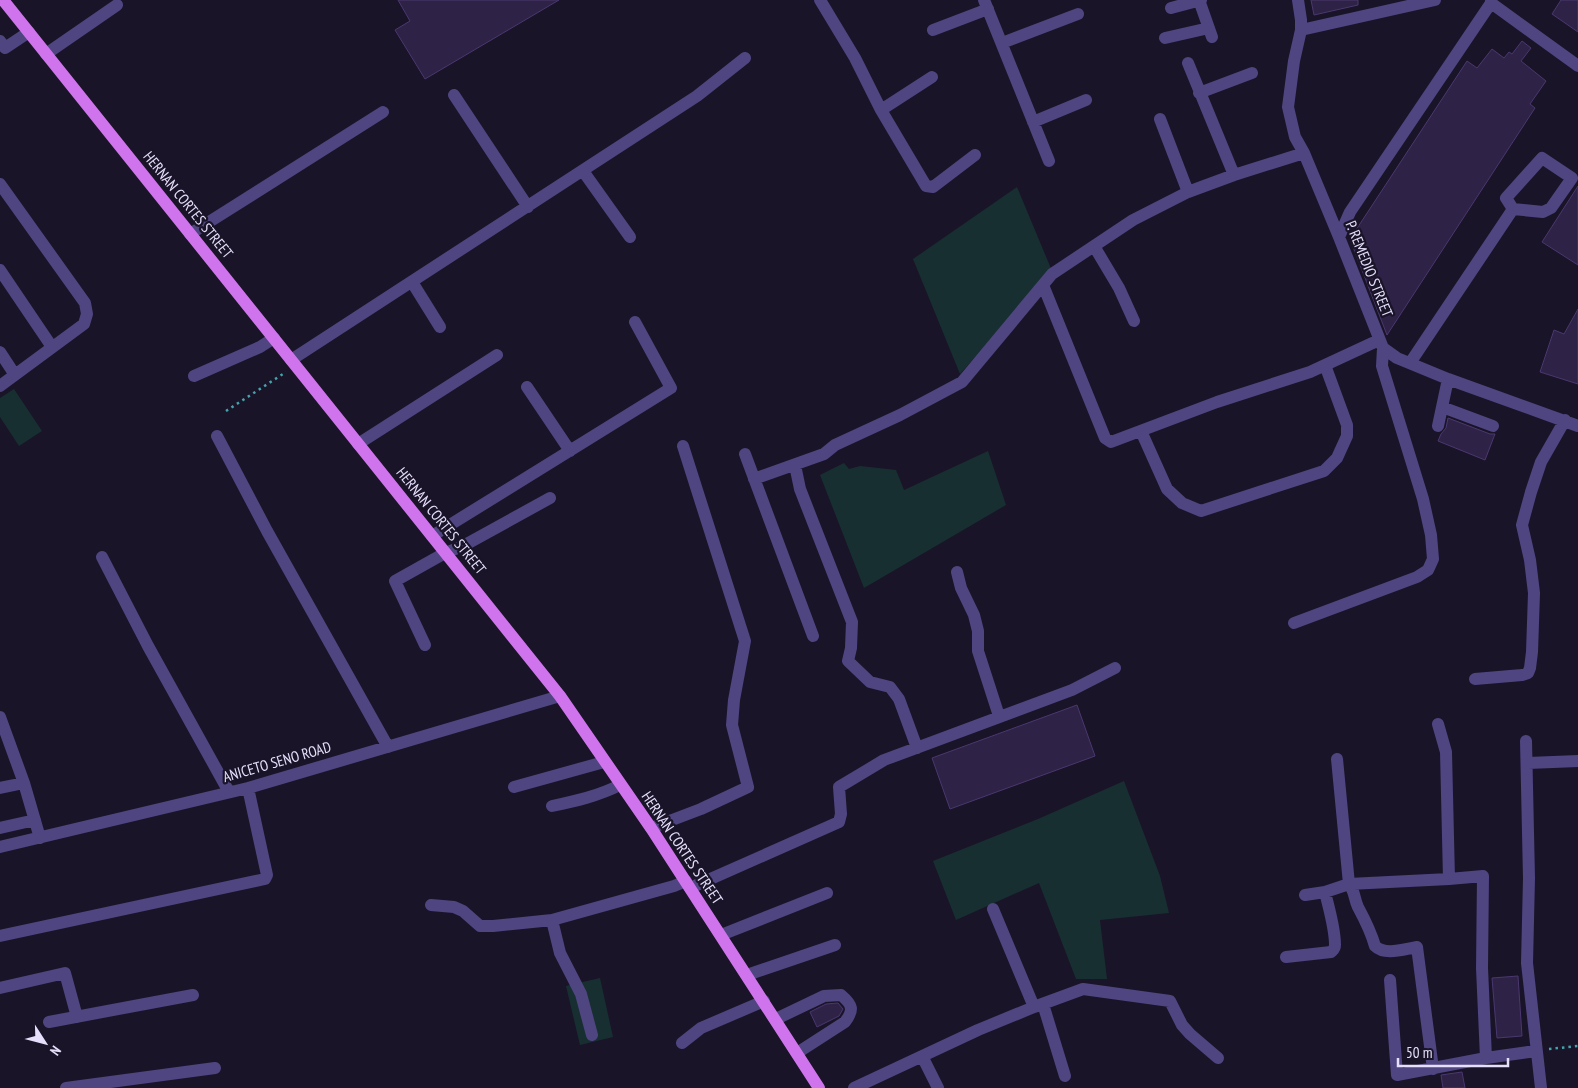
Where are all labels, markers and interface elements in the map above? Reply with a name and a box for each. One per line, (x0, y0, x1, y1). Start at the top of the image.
street label: HERNAN CORTES STREET (139, 147, 237, 262)
street label: P. REMEDIO STREET (1341, 218, 1398, 320)
street label: HERNAN CORTES STREET (392, 463, 490, 578)
street label: ANICETO SENO ROAD (221, 737, 333, 786)
street label: HERNAN CORTES STREET (638, 788, 727, 908)
north arrow (20, 1018, 70, 1068)
scale bar (1398, 1036, 1508, 1068)
text: N (46, 1042, 65, 1059)
text: 50 m (1406, 1043, 1432, 1062)

